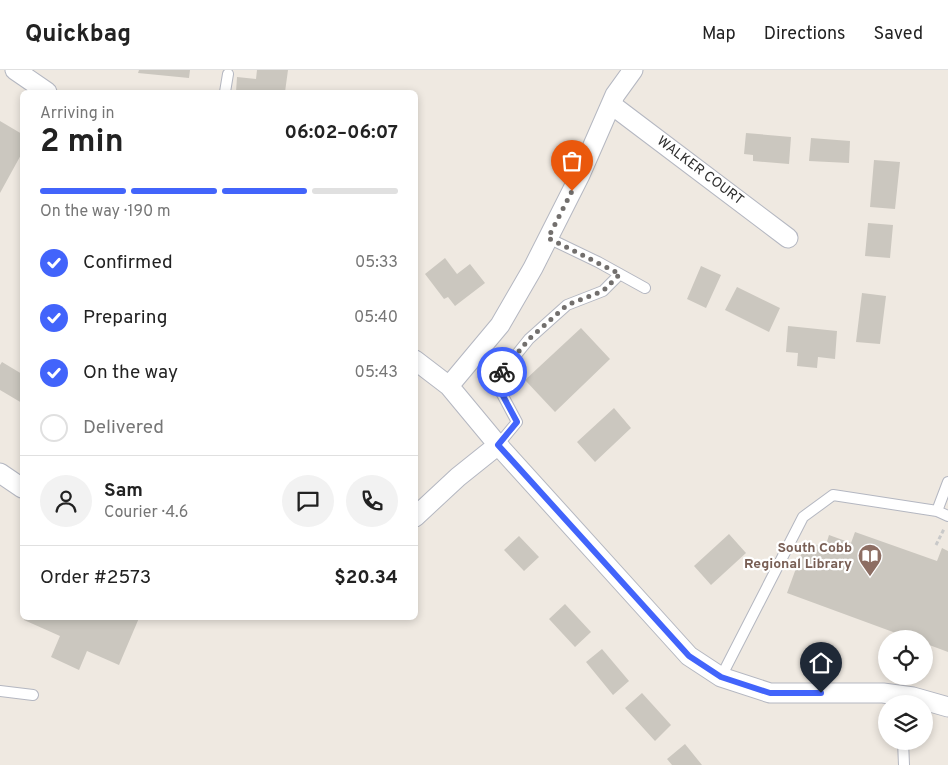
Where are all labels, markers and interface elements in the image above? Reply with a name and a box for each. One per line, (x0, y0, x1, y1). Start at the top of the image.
text: Quickbag (25, 20, 131, 50)
text: Map (702, 23, 736, 46)
text: Directions (764, 23, 846, 46)
text: Saved (874, 23, 923, 46)
text: Arriving in (40, 104, 115, 124)
text: 06:02–06:07 (284, 121, 398, 145)
text: 2 min (40, 123, 124, 163)
street label: WALKER COURT (653, 133, 747, 209)
pin (551, 140, 593, 191)
icon: bag (558, 147, 586, 175)
text: On the way · 190 m (40, 202, 170, 222)
icon: check (40, 249, 68, 277)
text: Confirmed (83, 251, 173, 275)
text: 05:33 (355, 253, 398, 273)
icon: check (40, 304, 68, 332)
text: Preparing (83, 306, 167, 330)
text: 05:40 (354, 308, 398, 328)
courier (477, 347, 527, 397)
icon: bike (488, 358, 516, 386)
icon: check (40, 359, 68, 387)
text: On the way (83, 361, 178, 385)
text: 05:43 (355, 363, 398, 383)
text: Delivered (83, 416, 164, 440)
button: person (40, 475, 92, 527)
button: chat (282, 475, 334, 527)
button: phone (346, 475, 398, 527)
text: Sam (104, 479, 143, 503)
text: Courier · 4.6 (104, 503, 188, 523)
place label: South Cobb Regional Library (744, 540, 852, 573)
library icon: South Cobb Regional Library (857, 543, 883, 577)
text: Order #2573 (40, 566, 151, 590)
text: $20.34 (334, 566, 398, 590)
map controls (878, 630, 933, 750)
button: locate (878, 630, 933, 685)
pin (800, 642, 842, 693)
icon: home (807, 649, 835, 677)
button: layers (878, 695, 933, 750)

